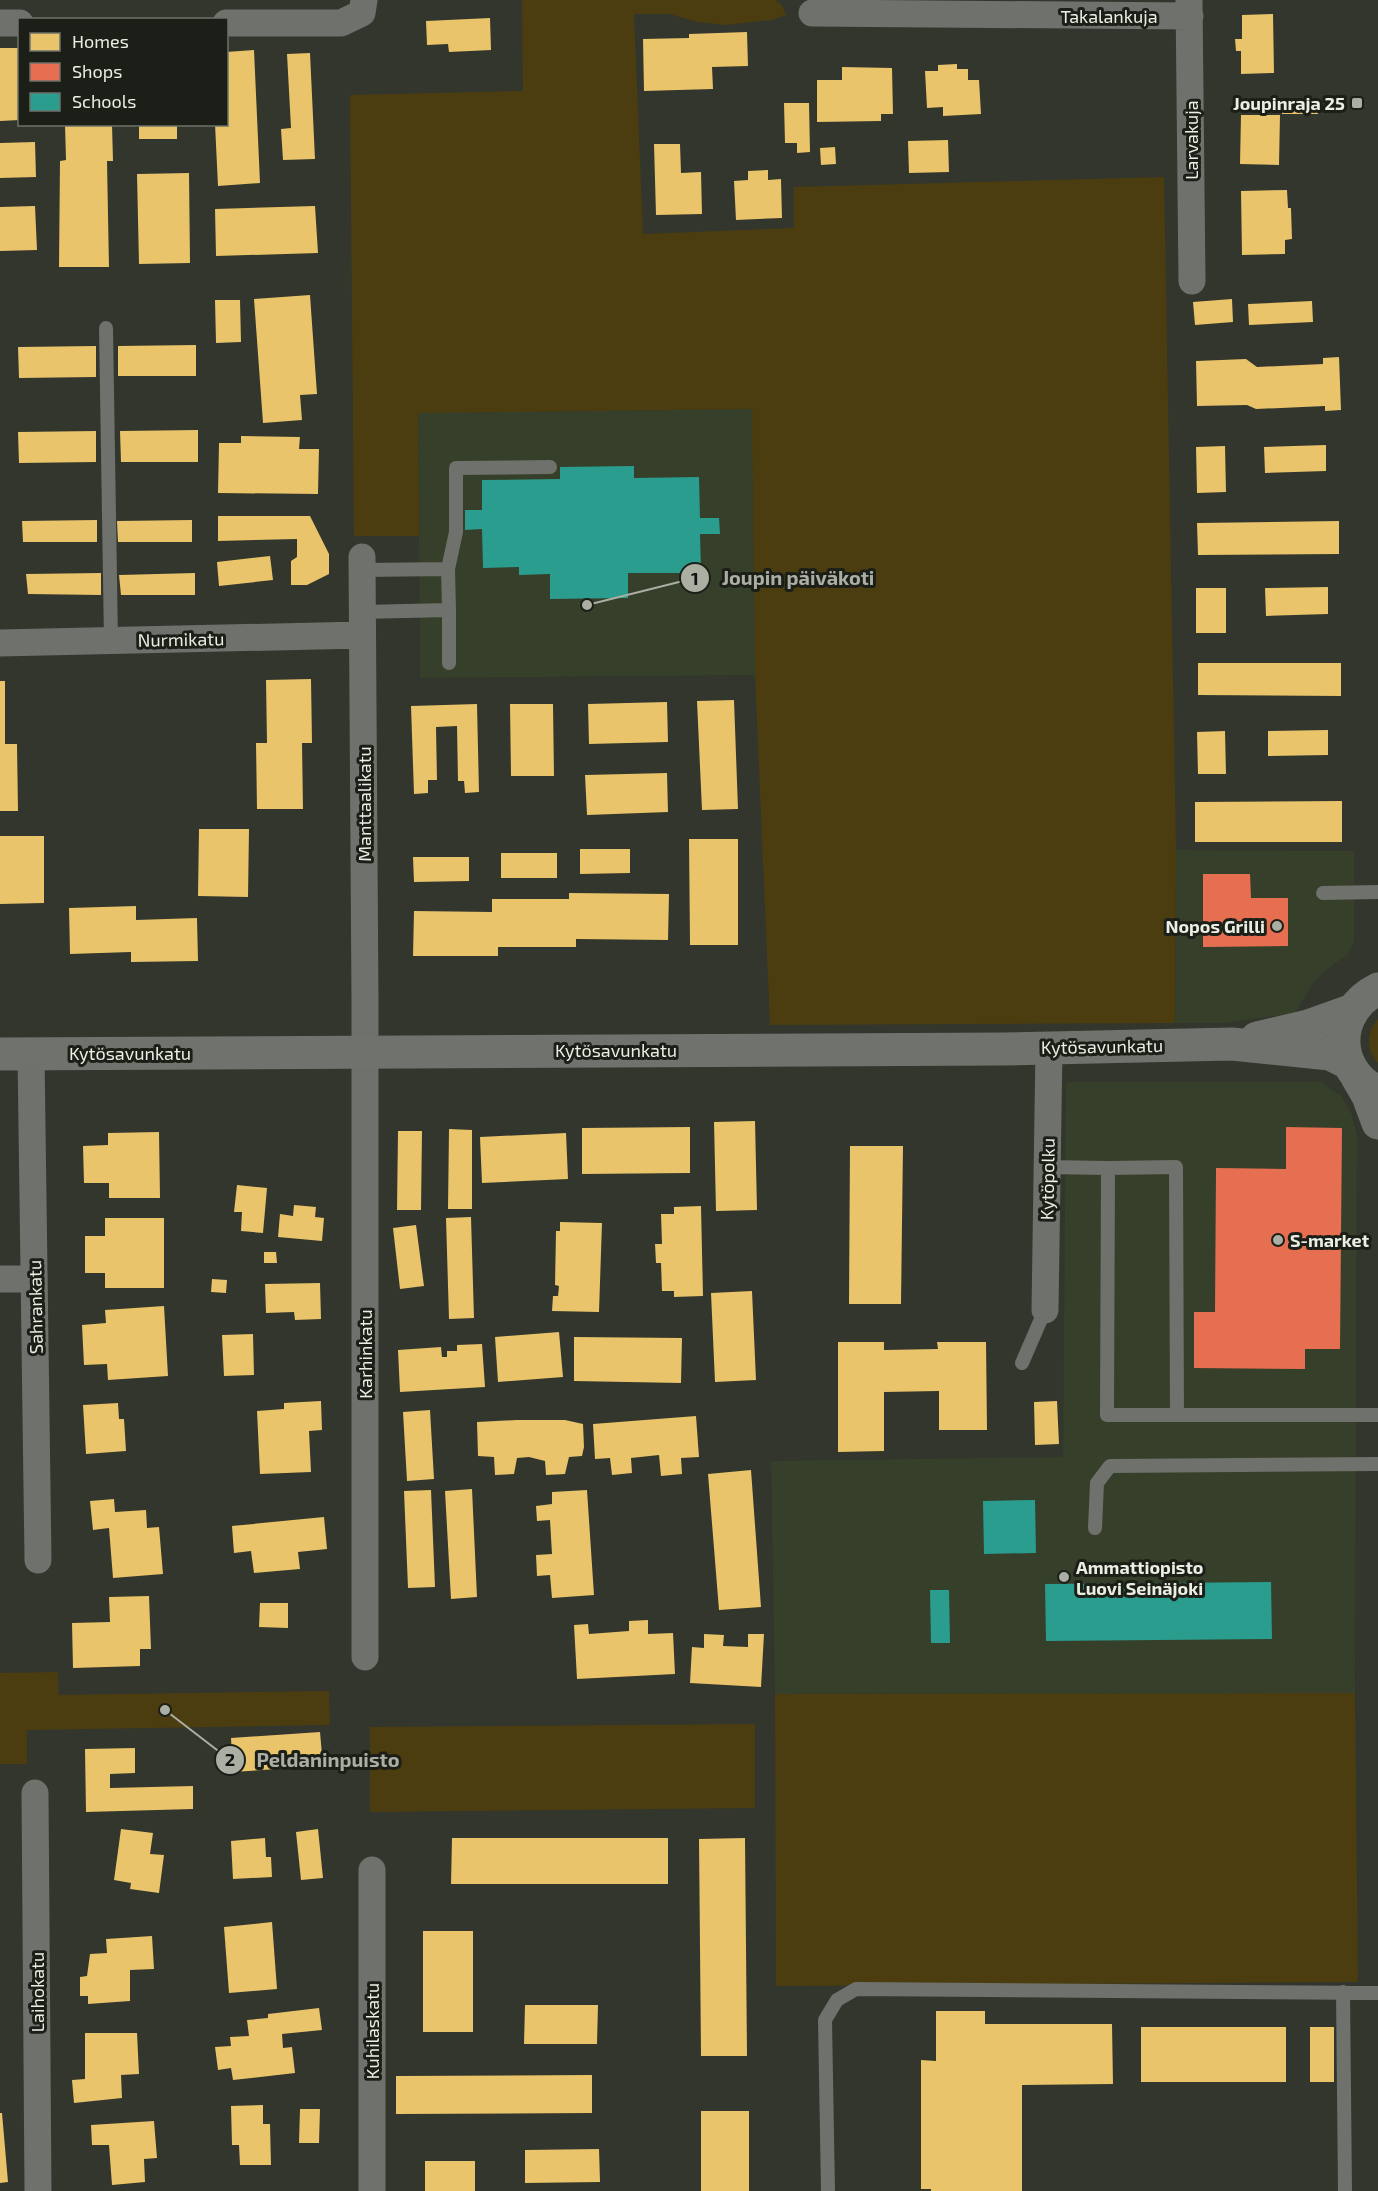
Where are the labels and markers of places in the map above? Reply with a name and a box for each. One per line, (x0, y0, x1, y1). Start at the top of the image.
place label: Joupinraja 25 (1233, 92, 1345, 114)
marker: Joupinraja 25 (1350, 96, 1364, 110)
callout: Joupin päiväkoti (680, 559, 887, 597)
place label: Nopos Grilli (1165, 915, 1265, 937)
marker: Nopos Grilli (1270, 919, 1284, 933)
place label: S-market (1290, 1229, 1370, 1251)
marker: S-market (1271, 1233, 1285, 1247)
place label: Ammattiopisto Luovi Seinäjoki (1076, 1556, 1203, 1599)
marker: Ammattiopisto Luovi Seinäjoki (1057, 1570, 1071, 1584)
callout: Peldaninpuisto (215, 1741, 412, 1779)

